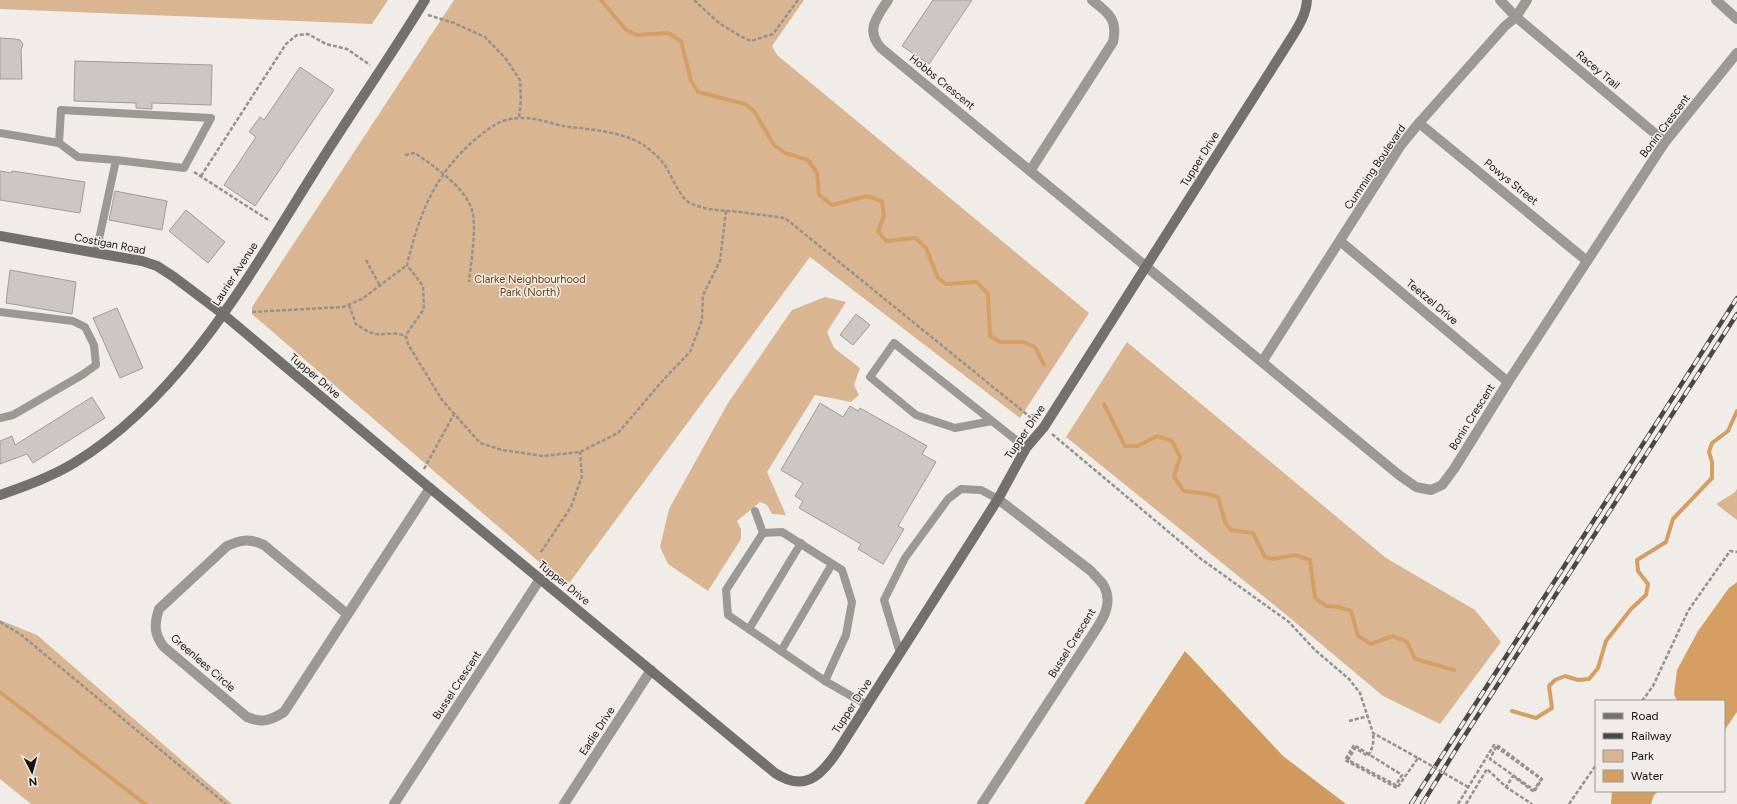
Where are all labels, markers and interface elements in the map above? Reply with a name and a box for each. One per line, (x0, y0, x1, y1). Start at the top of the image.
street label: Racey Trail (1574, 48, 1622, 92)
street label: Hobbs Crescent (907, 52, 977, 112)
street label: Bonin Crescent (1637, 92, 1693, 160)
street label: Cumming Boulevard (1342, 122, 1408, 212)
street label: Tupper Drive (1178, 129, 1222, 189)
street label: Powys Street (1481, 156, 1541, 208)
street label: Costigan Road (73, 231, 147, 257)
street label: Laurier Avenue (210, 240, 260, 308)
park label: Clarke Neighbourhood Park (North) (474, 273, 586, 299)
street label: Teetzel Drive (1403, 277, 1461, 327)
street label: Tupper Drive (287, 351, 343, 401)
street label: Bonin Crescent (1446, 381, 1498, 453)
street label: Tupper Drive (1002, 402, 1048, 462)
street label: Tupper Drive (536, 558, 592, 608)
street label: Bussel Crescent (1045, 606, 1099, 680)
street label: Greenlees Circle (168, 631, 238, 695)
street label: Bussel Crescent (430, 648, 484, 722)
street label: Tupper Drive (830, 676, 874, 736)
legend (1595, 700, 1725, 792)
street label: Eadie Drive (576, 704, 618, 758)
text: Road (1631, 709, 1659, 723)
text: Railway (1631, 729, 1672, 743)
text: Park (1631, 749, 1654, 763)
north arrow (12, 752, 52, 792)
text: Water (1631, 769, 1663, 783)
text: N (28, 775, 38, 788)

